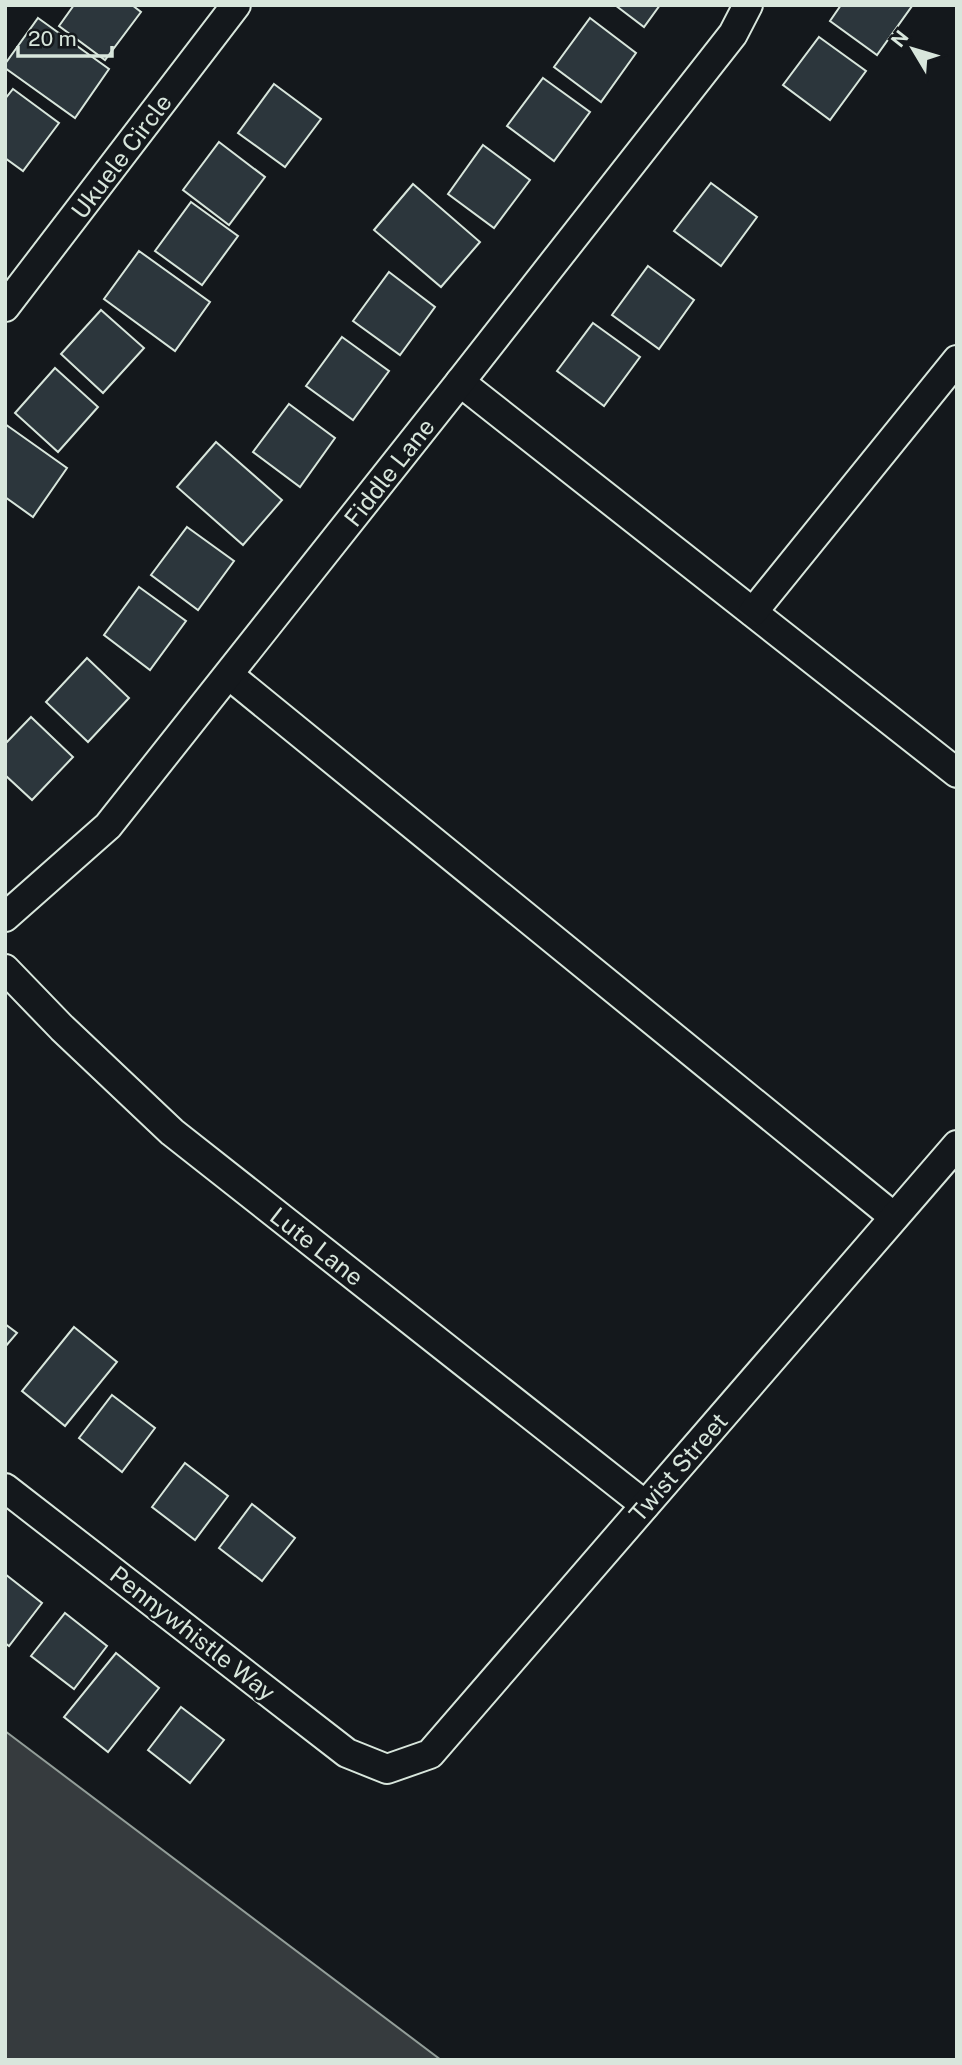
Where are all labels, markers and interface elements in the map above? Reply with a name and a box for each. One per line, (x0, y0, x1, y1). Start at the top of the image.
scale bar (18, 14, 112, 58)
north arrow (878, 14, 948, 84)
text: 20 m (28, 26, 77, 51)
text: N (886, 26, 913, 51)
street label: Ukuele Circle (65, 88, 177, 224)
street label: Fiddle Lane (338, 413, 440, 531)
street label: Lute Lane (265, 1201, 369, 1291)
street label: Twist Street (623, 1407, 733, 1527)
street label: Pennywhistle Way (105, 1560, 281, 1706)

